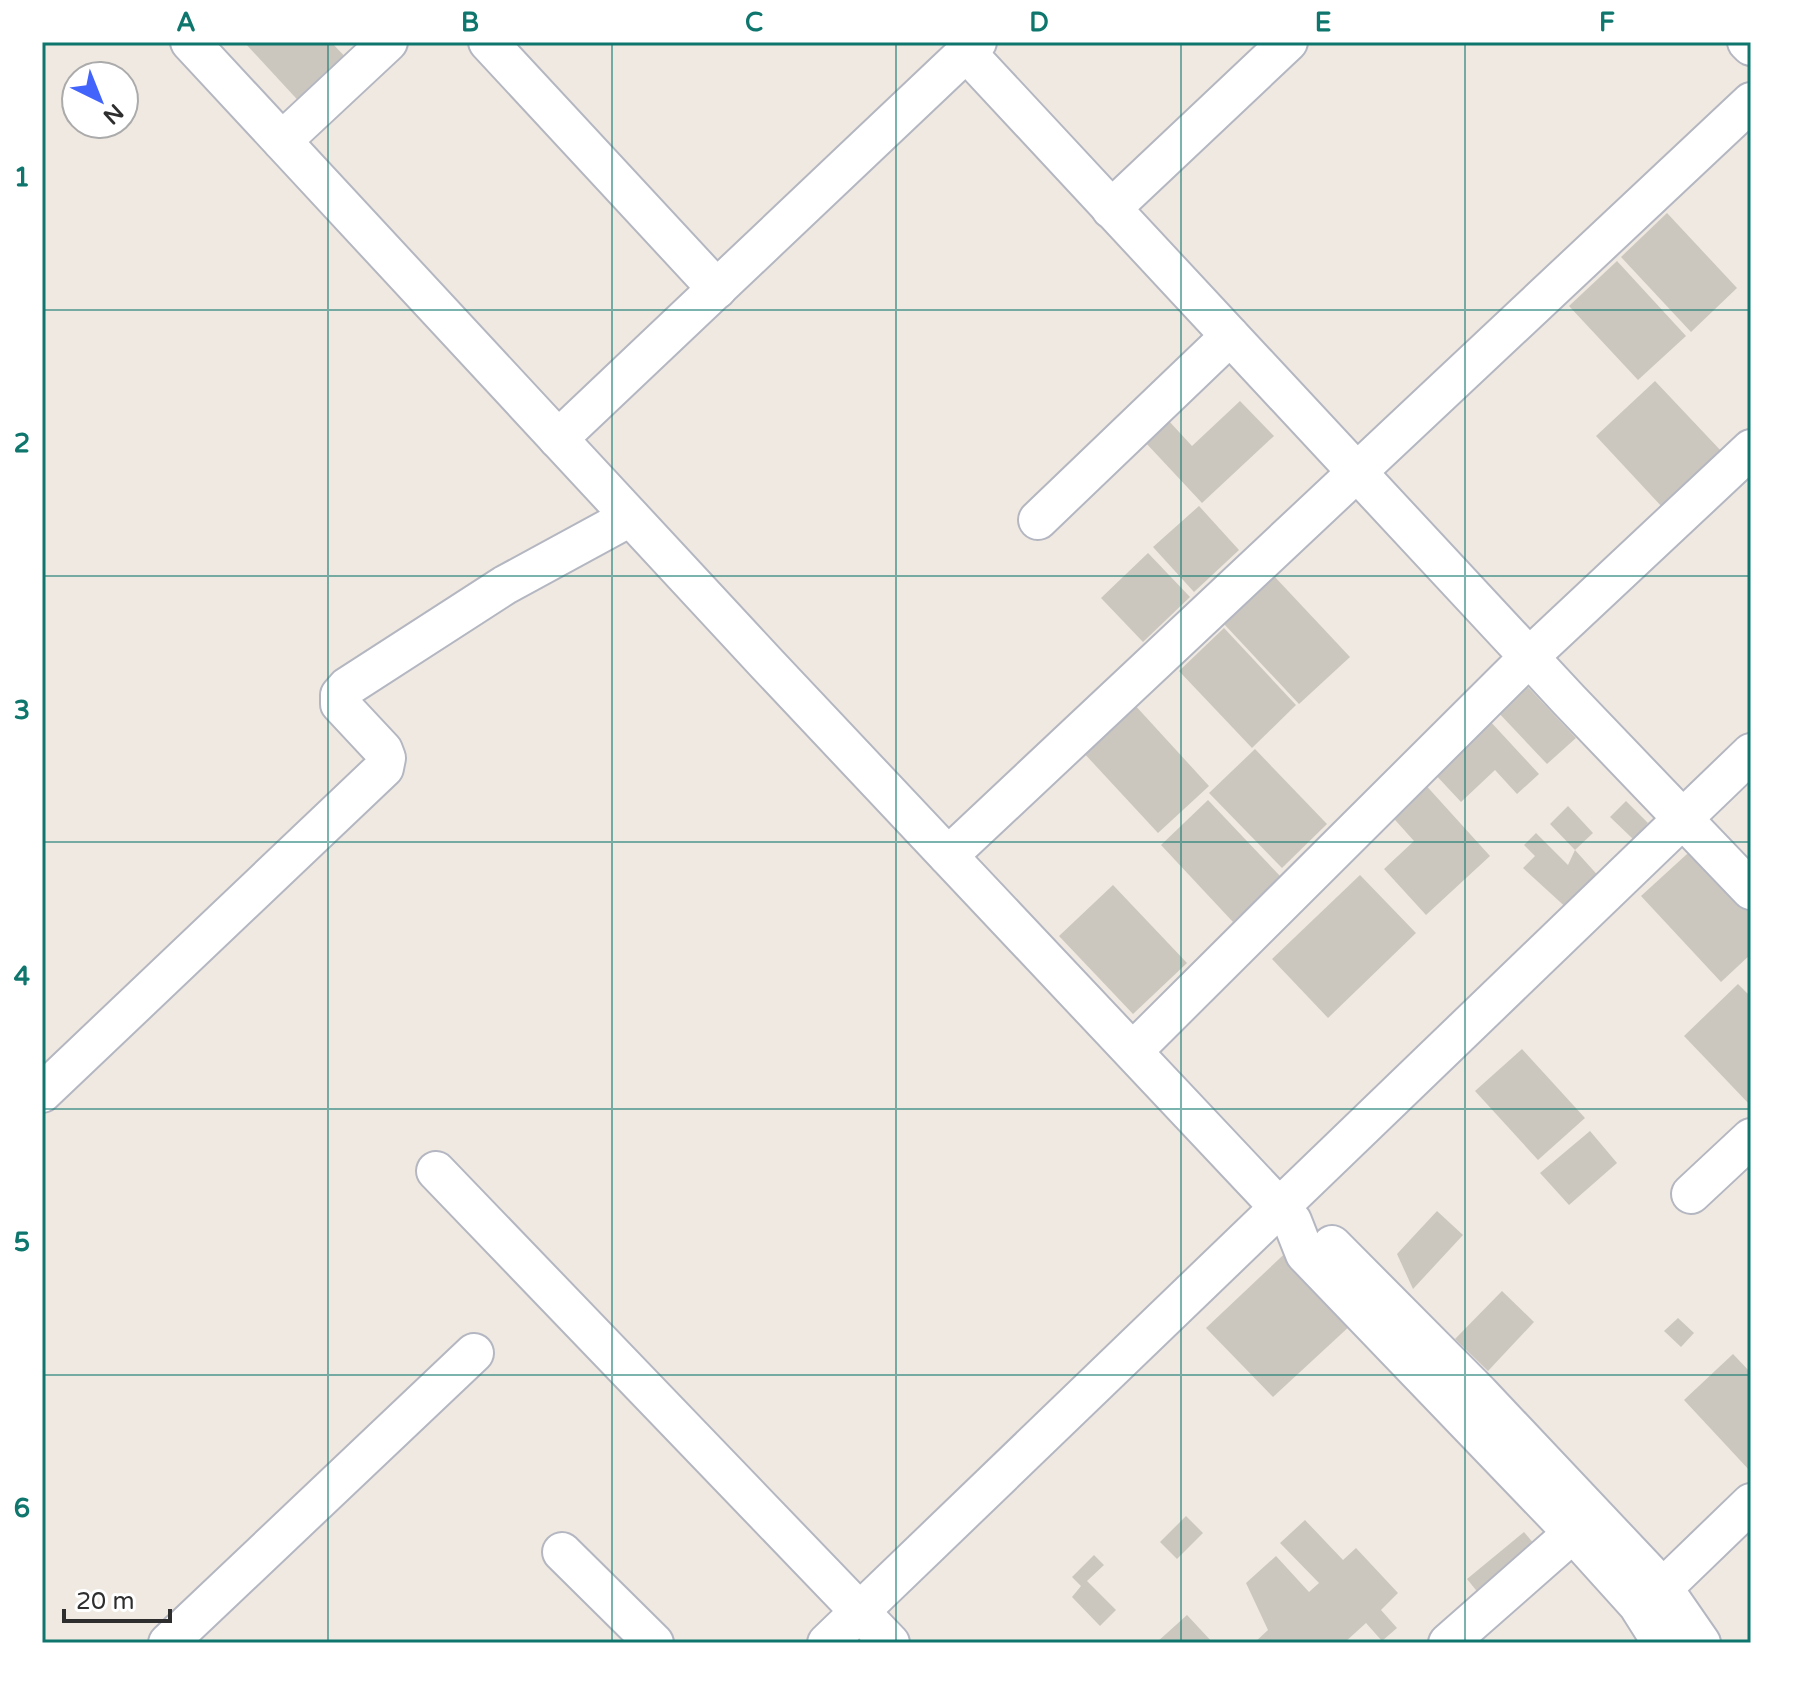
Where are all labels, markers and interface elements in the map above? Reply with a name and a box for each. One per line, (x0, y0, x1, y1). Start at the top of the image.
text: A (176, 7, 196, 38)
text: B (461, 7, 479, 38)
text: C (745, 7, 763, 38)
text: D (1029, 7, 1049, 38)
text: E (1315, 7, 1331, 38)
text: F (1599, 7, 1615, 38)
north arrow (60, 60, 140, 140)
text: N (98, 98, 128, 129)
text: 1 (14, 162, 30, 193)
text: 2 (14, 428, 30, 459)
text: 3 (14, 695, 30, 726)
text: 4 (14, 961, 30, 992)
text: 5 (14, 1227, 30, 1258)
text: 6 (14, 1493, 30, 1524)
scale bar (64, 1573, 170, 1623)
text: 20 m (76, 1587, 134, 1616)

